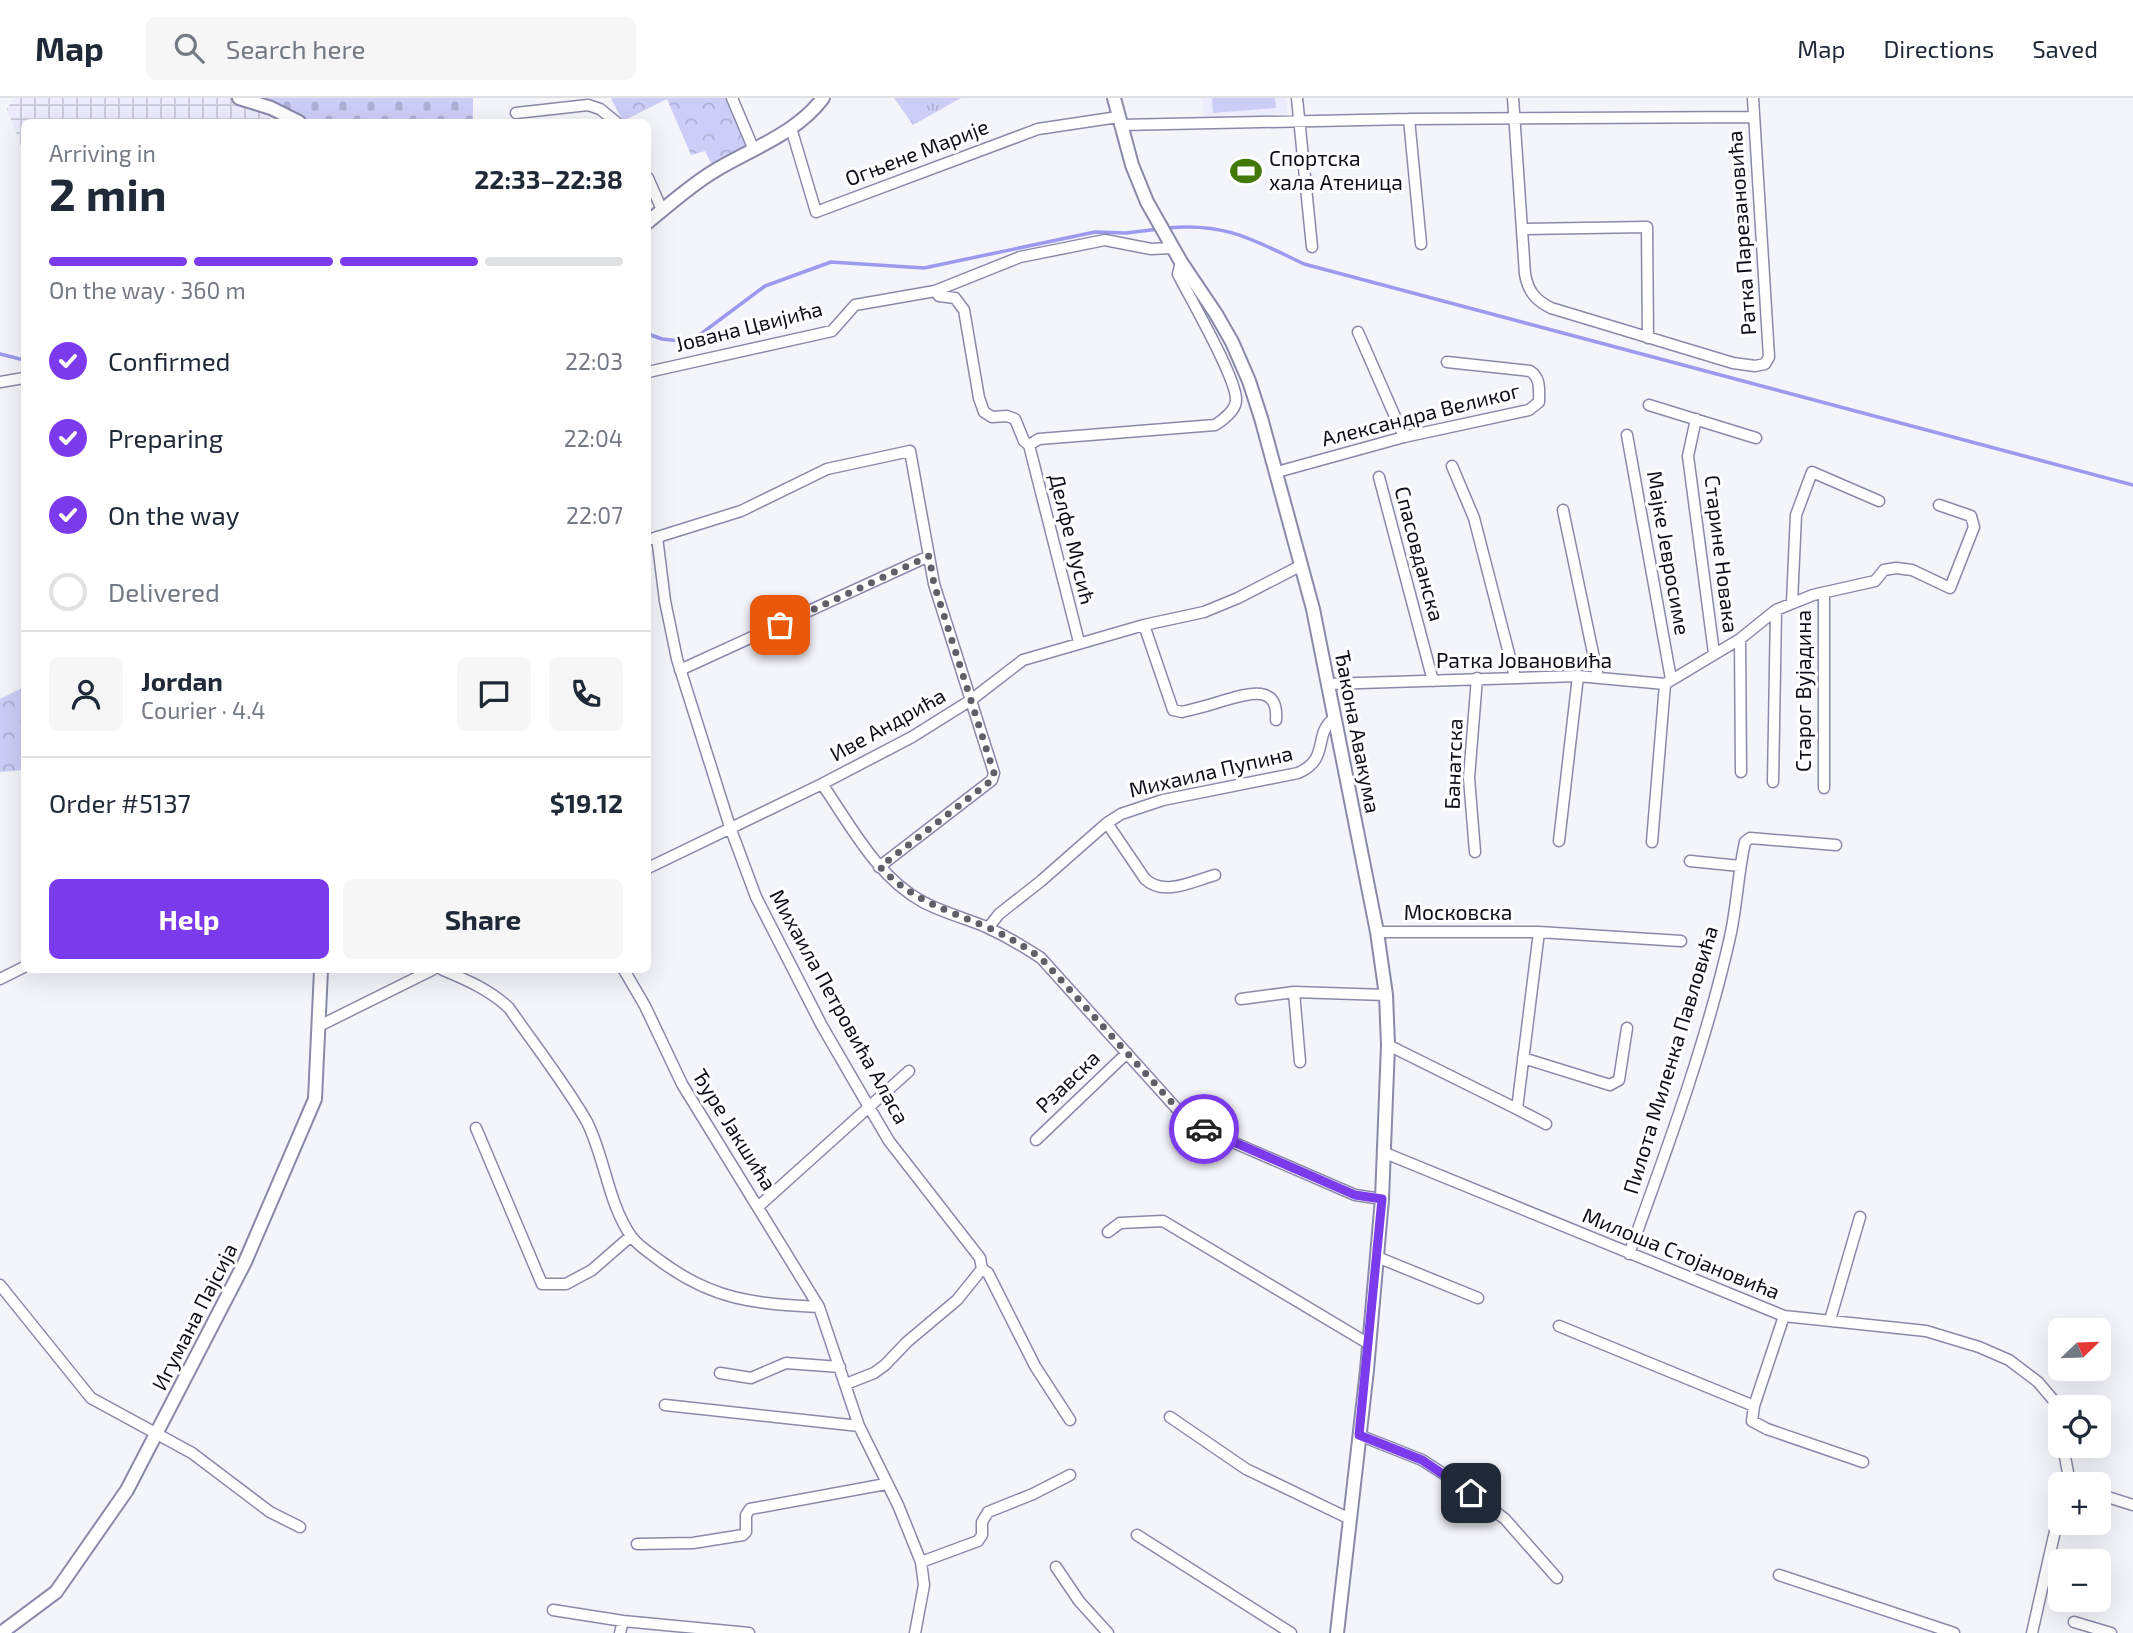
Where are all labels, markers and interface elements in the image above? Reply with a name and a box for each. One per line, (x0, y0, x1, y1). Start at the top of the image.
search box (146, 17, 636, 80)
text: Map (35, 28, 104, 68)
icon: search (170, 29, 208, 67)
text: Search here (226, 33, 365, 64)
text: Map (1797, 34, 1845, 63)
text: Directions (1883, 34, 1994, 63)
text: Saved (2032, 34, 2098, 63)
street label: Огњене Марије (841, 113, 992, 191)
street label: Ратка Парезановића (1721, 130, 1760, 336)
text: Arriving in (49, 139, 156, 167)
place label: Спортска хала Атеница (1269, 145, 1403, 194)
sports icon: Спортска хала Атеница (1229, 154, 1263, 188)
text: 22:33–22:38 (474, 163, 623, 194)
text: 2 min (49, 165, 167, 220)
text: On the way · 360 m (49, 276, 246, 304)
street label: Јована Цвијића (672, 295, 825, 357)
icon: check (49, 342, 87, 380)
text: Confirmed (108, 345, 231, 376)
text: 22:03 (565, 347, 623, 375)
street label: Александра Великог (1319, 377, 1523, 450)
icon: check (49, 419, 87, 457)
text: Preparing (108, 422, 223, 453)
text: 22:04 (564, 424, 623, 452)
street label: Мајке Јевросиме (1642, 469, 1696, 637)
street label: Делфе Мусић (1044, 471, 1102, 607)
street label: Старине Новака (1700, 474, 1745, 634)
street label: Спасовданска (1390, 483, 1450, 624)
icon: check (49, 496, 87, 534)
text: On the way (108, 499, 239, 530)
text: 22:07 (566, 501, 623, 529)
text: Delivered (108, 576, 220, 607)
pin (750, 595, 810, 655)
icon: bag (761, 606, 799, 644)
street label: Старог Вујадина (1790, 610, 1816, 772)
street label: Ратка Јовановића (1436, 647, 1612, 672)
street label: Ђакона Авакума (1329, 648, 1386, 815)
button: person (49, 657, 123, 731)
button: chat (457, 657, 531, 731)
button: phone (549, 657, 623, 731)
text: Jordan (141, 665, 223, 696)
street label: Иве Андрића (825, 682, 949, 766)
text: Courier · 4.4 (141, 696, 265, 724)
street label: Банатска (1438, 718, 1467, 810)
street label: Михаила Пупина (1126, 740, 1295, 803)
text: Order #5137 (49, 787, 191, 818)
text: $19.12 (550, 787, 623, 818)
button: Help (49, 879, 329, 959)
button: Share (343, 879, 623, 959)
street label: Михаила Петровића Аласа (765, 885, 915, 1128)
street label: Московска (1404, 899, 1512, 924)
street label: Пилота Миленка Павловића (1617, 922, 1722, 1197)
street label: Рзавска (1030, 1044, 1104, 1117)
street label: Ђуре Јакшића (687, 1064, 783, 1195)
courier (1169, 1094, 1239, 1164)
icon: car (1185, 1110, 1223, 1148)
street label: Милоша Стојановића (1579, 1202, 1784, 1305)
street label: Игумана Пајсија (146, 1239, 242, 1394)
north arrow (2048, 1318, 2110, 1381)
map controls (2048, 1318, 2111, 1612)
button: locate (2048, 1395, 2111, 1458)
pin (1441, 1463, 1501, 1523)
button: + (2048, 1472, 2111, 1535)
icon: home (1452, 1474, 1490, 1512)
button: − (2048, 1549, 2111, 1612)

